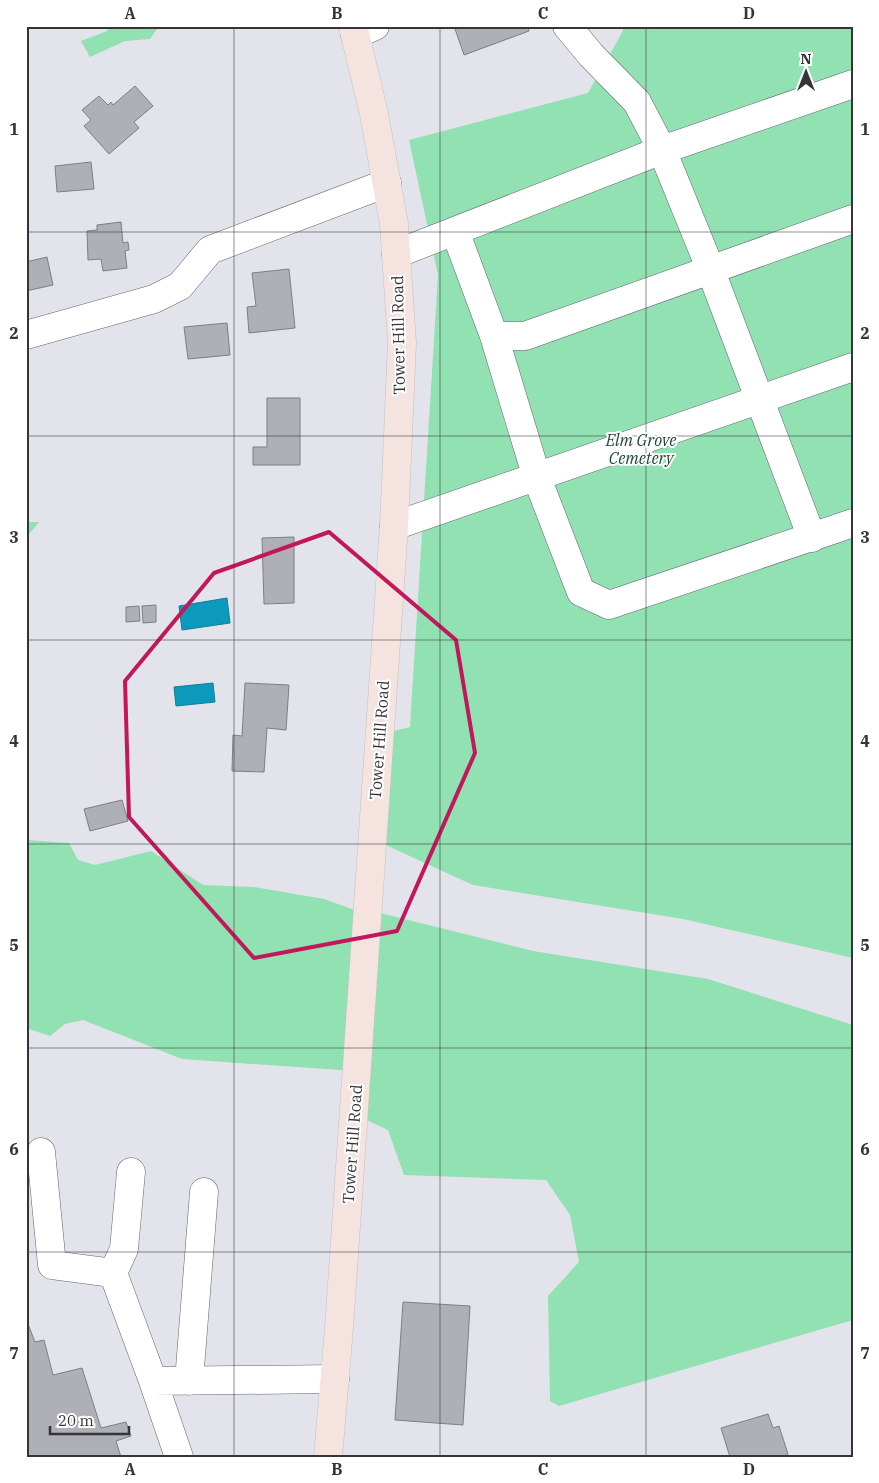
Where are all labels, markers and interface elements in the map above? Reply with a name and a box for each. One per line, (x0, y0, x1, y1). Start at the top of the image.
text: A (124, 3, 136, 23)
text: B (331, 3, 343, 23)
text: C (538, 3, 548, 23)
text: D (743, 3, 755, 23)
north arrow (782, 48, 832, 98)
text: N (800, 50, 812, 68)
text: 1 (9, 119, 19, 139)
text: 1 (860, 119, 870, 139)
street label: Tower Hill Road (387, 275, 409, 395)
text: 2 (9, 323, 19, 343)
text: 2 (860, 323, 870, 343)
park label: Elm Grove Cemetery (605, 430, 676, 468)
text: 3 (9, 527, 19, 547)
text: 3 (860, 527, 870, 547)
street label: Tower Hill Road (365, 679, 393, 800)
text: 4 (9, 731, 19, 751)
text: 4 (860, 731, 870, 751)
text: 5 (9, 935, 19, 955)
text: 5 (860, 935, 870, 955)
street label: Tower Hill Road (338, 1083, 366, 1204)
text: 6 (9, 1139, 19, 1159)
text: 6 (860, 1139, 870, 1159)
text: 7 (9, 1343, 19, 1363)
text: 7 (860, 1343, 870, 1363)
scale bar (50, 1403, 129, 1435)
text: 20 m (58, 1411, 94, 1430)
text: A (124, 1459, 136, 1479)
text: B (331, 1459, 343, 1479)
text: C (538, 1459, 548, 1479)
text: D (743, 1459, 755, 1479)

